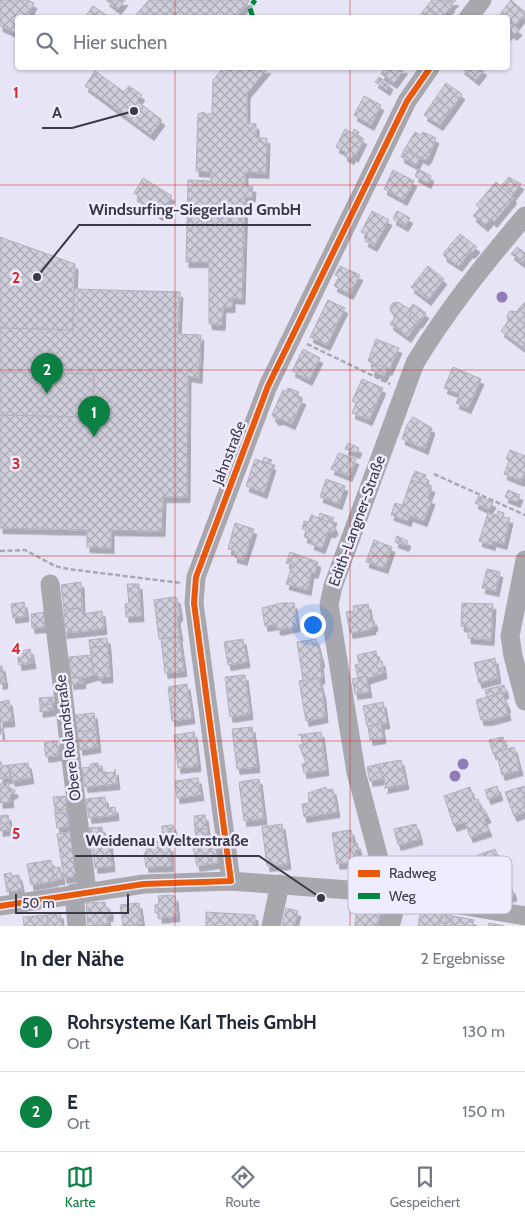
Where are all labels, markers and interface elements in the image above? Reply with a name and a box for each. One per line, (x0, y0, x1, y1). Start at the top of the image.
search box (15, 15, 510, 70)
icon: search (33, 29, 61, 57)
text: Hier suchen (73, 31, 167, 54)
text: 1 (13, 83, 19, 102)
callout: A (42, 97, 72, 128)
text: A (52, 103, 62, 122)
callout: Windsurfing-Siegerland GmbH (79, 194, 311, 225)
text: Windsurfing-Siegerland GmbH (89, 200, 301, 219)
text: 2 (12, 268, 20, 287)
pin: 2 (31, 353, 63, 394)
pin: 1 (78, 396, 110, 437)
street label: Jahnstraße (208, 418, 249, 488)
street label: Edith-Langner-Straße (325, 453, 389, 589)
text: 3 (12, 454, 20, 473)
your location (300, 612, 326, 638)
text: 4 (11, 639, 21, 658)
street label: Obere Rolandstraße (51, 674, 85, 802)
text: 5 (12, 824, 20, 843)
callout: Weidenau Welterstraße (75, 825, 259, 856)
text: Weidenau Welterstraße (85, 831, 249, 850)
legend (348, 856, 512, 914)
text: Radweg (389, 864, 437, 882)
text: Weg (389, 887, 417, 905)
scale bar (15, 891, 129, 914)
text: 50 m (22, 894, 55, 912)
text: In der Nähe (20, 946, 124, 971)
text: 2 Ergebnisse (421, 949, 505, 968)
text: Rohrsysteme Karl Theis GmbH (67, 1011, 317, 1034)
text: 1 (33, 1022, 39, 1041)
text: 130 m (462, 1022, 505, 1041)
text: Ort (67, 1034, 90, 1053)
text: E (67, 1091, 78, 1114)
text: 2 (32, 1102, 40, 1121)
text: 150 m (462, 1102, 505, 1121)
text: Ort (67, 1114, 90, 1133)
tab: Karte (65, 1163, 96, 1211)
tab: Route (225, 1163, 260, 1211)
tab: Gespeichert (390, 1163, 460, 1211)

